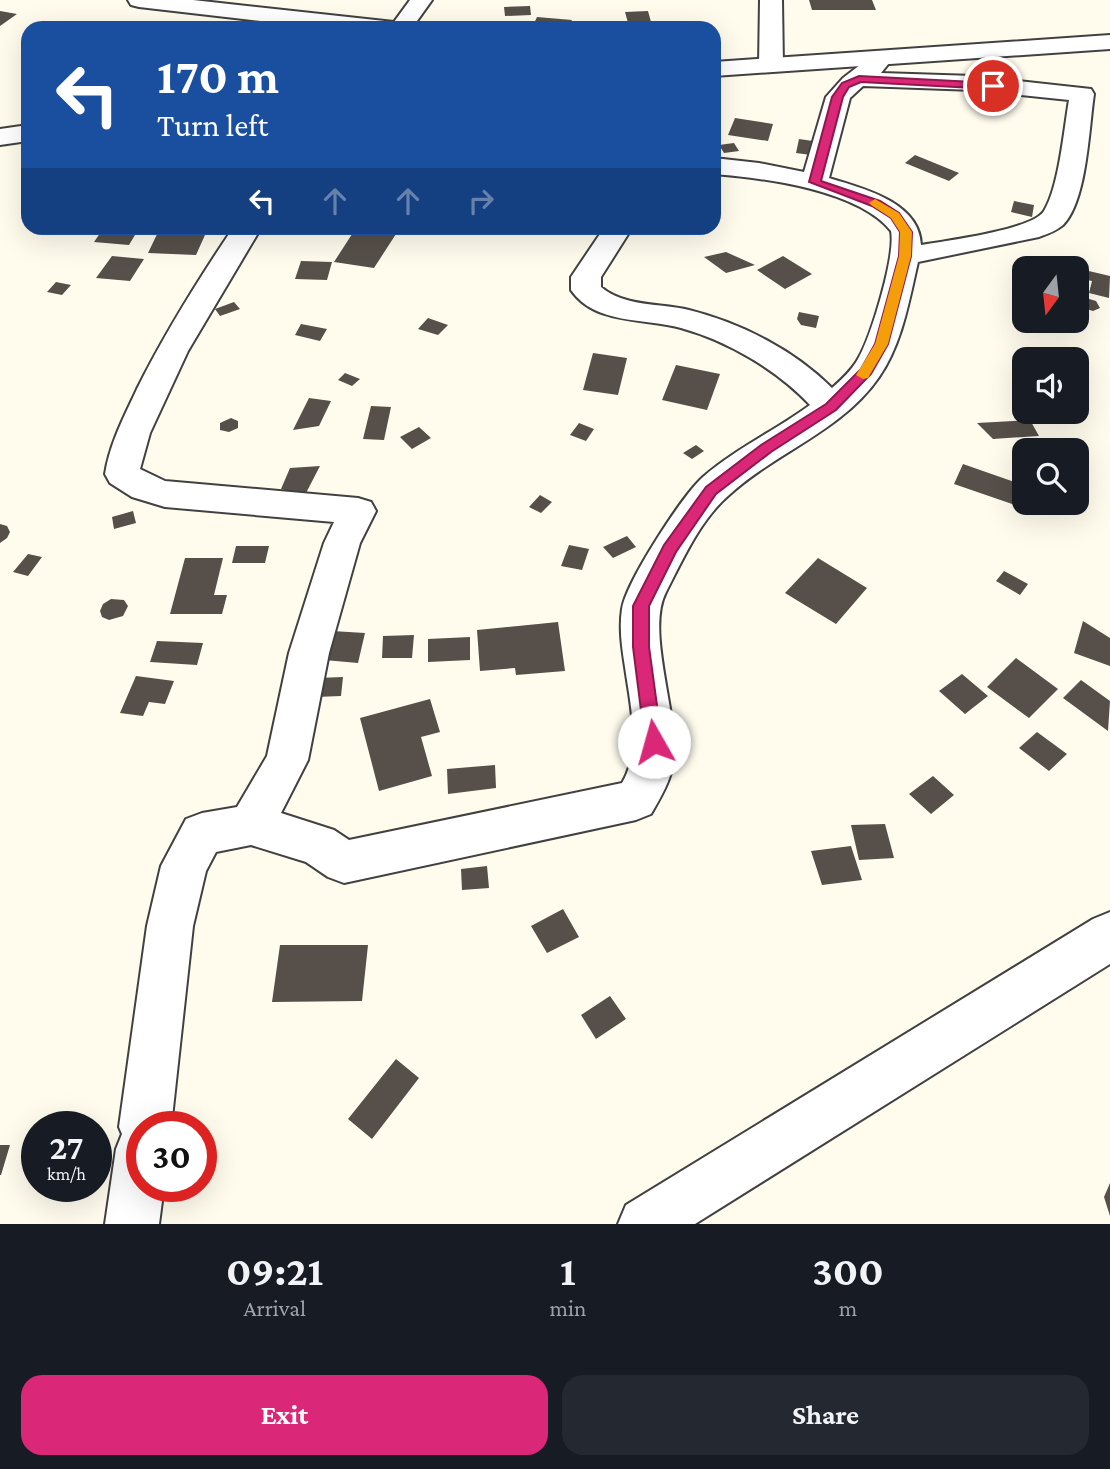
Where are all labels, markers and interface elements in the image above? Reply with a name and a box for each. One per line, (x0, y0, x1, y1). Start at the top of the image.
icon: left (42, 49, 133, 140)
text: 170 m (157, 49, 279, 104)
pin (963, 56, 1023, 116)
icon: arrive (974, 67, 1012, 105)
text: Turn left (157, 107, 268, 143)
icon: left (243, 182, 281, 220)
icon: ahead (316, 182, 354, 220)
icon: ahead (389, 182, 427, 220)
icon: right (462, 182, 500, 220)
north arrow (1012, 256, 1088, 332)
map controls (1012, 256, 1089, 515)
button: sound (1012, 347, 1089, 424)
button: search (1012, 438, 1089, 515)
position arrow (617, 705, 691, 779)
speed limit sign: 30 (126, 1111, 217, 1202)
text: 27 (50, 1128, 83, 1167)
text: km/h (47, 1164, 86, 1184)
text: 09:21 (226, 1247, 323, 1294)
text: 1 (560, 1247, 576, 1294)
text: 300 (812, 1247, 884, 1294)
text: Arrival (243, 1295, 306, 1321)
text: min (549, 1295, 586, 1321)
text: m (839, 1295, 857, 1321)
button: Exit (21, 1375, 548, 1455)
button: Share (562, 1375, 1089, 1455)

